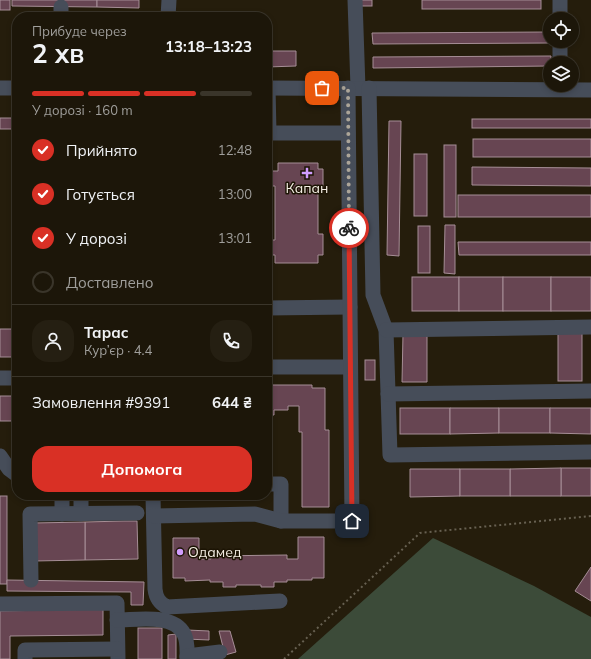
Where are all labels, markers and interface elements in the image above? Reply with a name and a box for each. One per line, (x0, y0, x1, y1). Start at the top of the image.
map controls (543, 12, 579, 92)
button: locate (543, 12, 579, 48)
text: Прибуде через (32, 23, 127, 39)
text: 2 хв (32, 37, 84, 70)
text: 13:18–13:23 (165, 37, 252, 56)
button: layers (543, 56, 579, 92)
pin (305, 71, 339, 105)
icon: bag (311, 77, 333, 99)
text: У дорозі · 160 m (32, 102, 133, 118)
icon: check (32, 139, 54, 161)
text: Прийнято (66, 141, 137, 160)
text: 12:48 (218, 142, 252, 158)
marker: Капан (302, 168, 312, 178)
place label: Капан (286, 179, 328, 197)
icon: check (32, 183, 54, 205)
text: Готується (66, 185, 135, 204)
text: 13:00 (218, 186, 252, 202)
courier (329, 208, 369, 248)
icon: bike (338, 217, 360, 239)
icon: check (32, 227, 54, 249)
text: У дорозі (66, 229, 127, 248)
text: 13:01 (218, 230, 252, 246)
text: Доставлено (66, 273, 153, 292)
button: person (32, 320, 74, 362)
button: phone (210, 320, 252, 362)
text: Тарас (84, 323, 128, 342)
text: Кур’єр · 4.4 (84, 342, 152, 358)
text: Замовлення #9391 (32, 393, 170, 412)
text: 644 ₴ (212, 393, 252, 412)
button: Допомога (32, 446, 252, 492)
pin (335, 504, 369, 538)
icon: home (341, 510, 363, 532)
place label: Одамед (188, 543, 242, 561)
marker: Одамед (175, 547, 185, 557)

